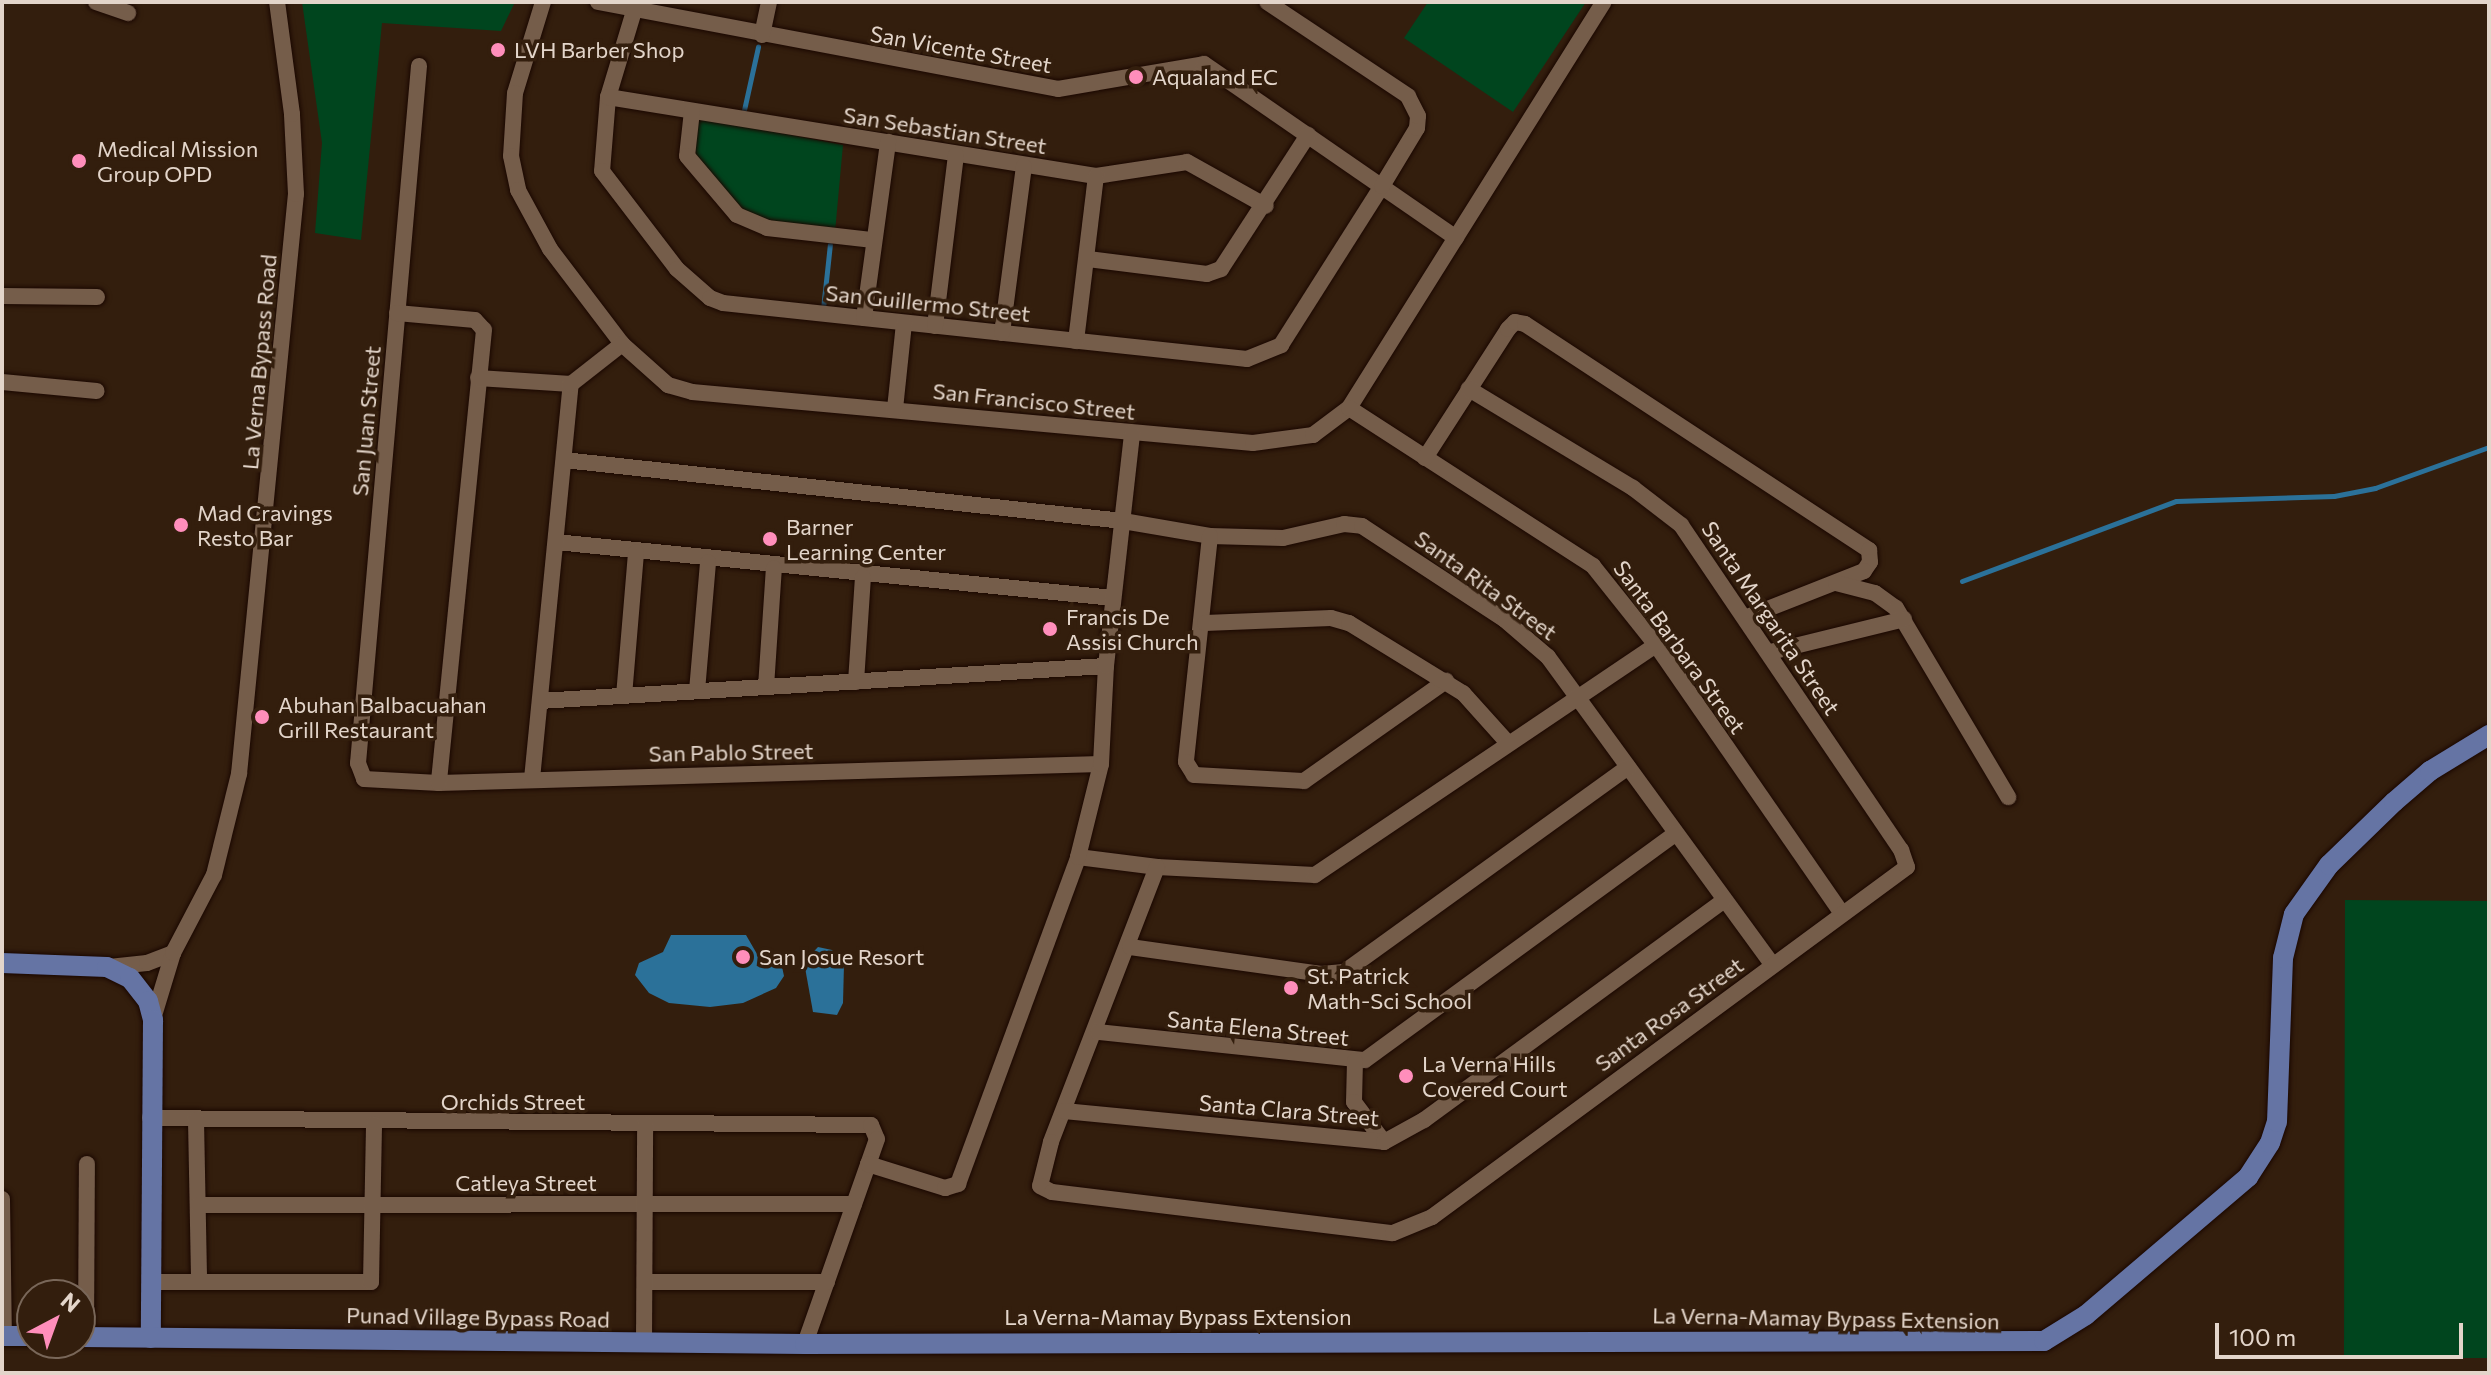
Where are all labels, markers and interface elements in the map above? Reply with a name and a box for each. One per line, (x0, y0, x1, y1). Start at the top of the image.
street label: San Vicente Street (868, 20, 1054, 78)
place label: LVH Barber Shop (514, 37, 684, 63)
marker: LVH Barber Shop (489, 41, 507, 59)
place label: Aqualand EC (1152, 64, 1278, 90)
marker: Aqualand EC (1127, 68, 1145, 86)
street label: San Sebastian Street (842, 101, 1048, 159)
place label: Medical Mission Group OPD (97, 135, 258, 186)
marker: Medical Mission Group OPD (68, 150, 90, 172)
street label: La Verna Bypass Road (236, 253, 282, 471)
street label: San Guillermo Street (824, 279, 1032, 327)
street label: San Juan Street (346, 345, 386, 497)
street label: San Francisco Street (932, 377, 1136, 425)
place label: Mad Cravings Resto Bar (197, 499, 333, 550)
place label: Barner Learning Center (786, 513, 946, 564)
marker: Mad Cravings Resto Bar (172, 516, 190, 534)
street label: Santa Margarita Street (1696, 516, 1846, 720)
street label: Santa Rita Street (1410, 525, 1562, 645)
marker: Barner Learning Center (761, 530, 779, 548)
street label: Santa Barbara Street (1608, 555, 1752, 739)
place label: Francis De Assisi Church (1066, 603, 1199, 654)
marker: Francis De Assisi Church (1041, 620, 1059, 638)
place label: Abuhan Balbacuahan Grill Restaurant (278, 691, 487, 742)
marker: Abuhan Balbacuahan Grill Restaurant (253, 708, 271, 726)
street label: San Pablo Street (648, 737, 814, 767)
place label: San Josue Resort (759, 944, 924, 970)
marker: San Josue Resort (734, 948, 752, 966)
street label: Santa Rosa Street (1590, 951, 1748, 1077)
place label: St. Patrick Math-Sci School (1307, 962, 1472, 1014)
marker: St. Patrick Math-Sci School (1282, 979, 1300, 997)
street label: Santa Elena Street (1166, 1005, 1350, 1051)
place label: La Verna Hills Covered Court (1422, 1050, 1568, 1102)
marker: La Verna Hills Covered Court (1397, 1067, 1415, 1085)
street label: Orchids Street (441, 1089, 585, 1115)
street label: Santa Clara Street (1198, 1089, 1380, 1131)
street label: Catleya Street (455, 1170, 597, 1196)
north arrow (16, 1279, 96, 1359)
text: N (56, 1286, 86, 1318)
street label: Punad Village Bypass Road (346, 1302, 610, 1332)
street label: La Verna-Mamay Bypass Extension (1652, 1302, 2000, 1334)
street label: La Verna-Mamay Bypass Extension (1004, 1304, 1352, 1330)
scale bar (2219, 1307, 2467, 1357)
text: 100 m (2229, 1322, 2296, 1351)

